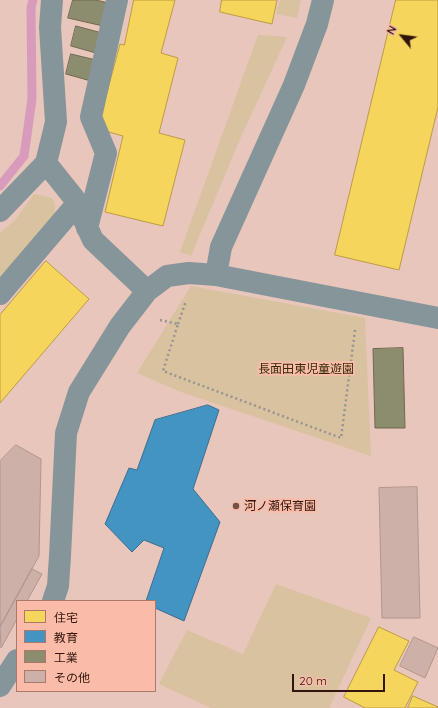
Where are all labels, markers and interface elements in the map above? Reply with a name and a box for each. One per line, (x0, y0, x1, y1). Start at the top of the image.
north arrow (382, 16, 422, 56)
text: N (383, 23, 400, 37)
park label: 長面田東児童遊園 (258, 362, 354, 376)
place label: 河ノ瀬保育園 (244, 499, 316, 513)
marker: 河ノ瀬保育園 (231, 501, 241, 511)
legend (16, 600, 156, 692)
text: 住宅 (54, 610, 78, 625)
text: 教育 (54, 630, 78, 645)
text: 工業 (54, 650, 78, 665)
scale bar (294, 666, 387, 692)
text: その他 (54, 670, 90, 685)
text: 20 m (299, 673, 327, 688)

